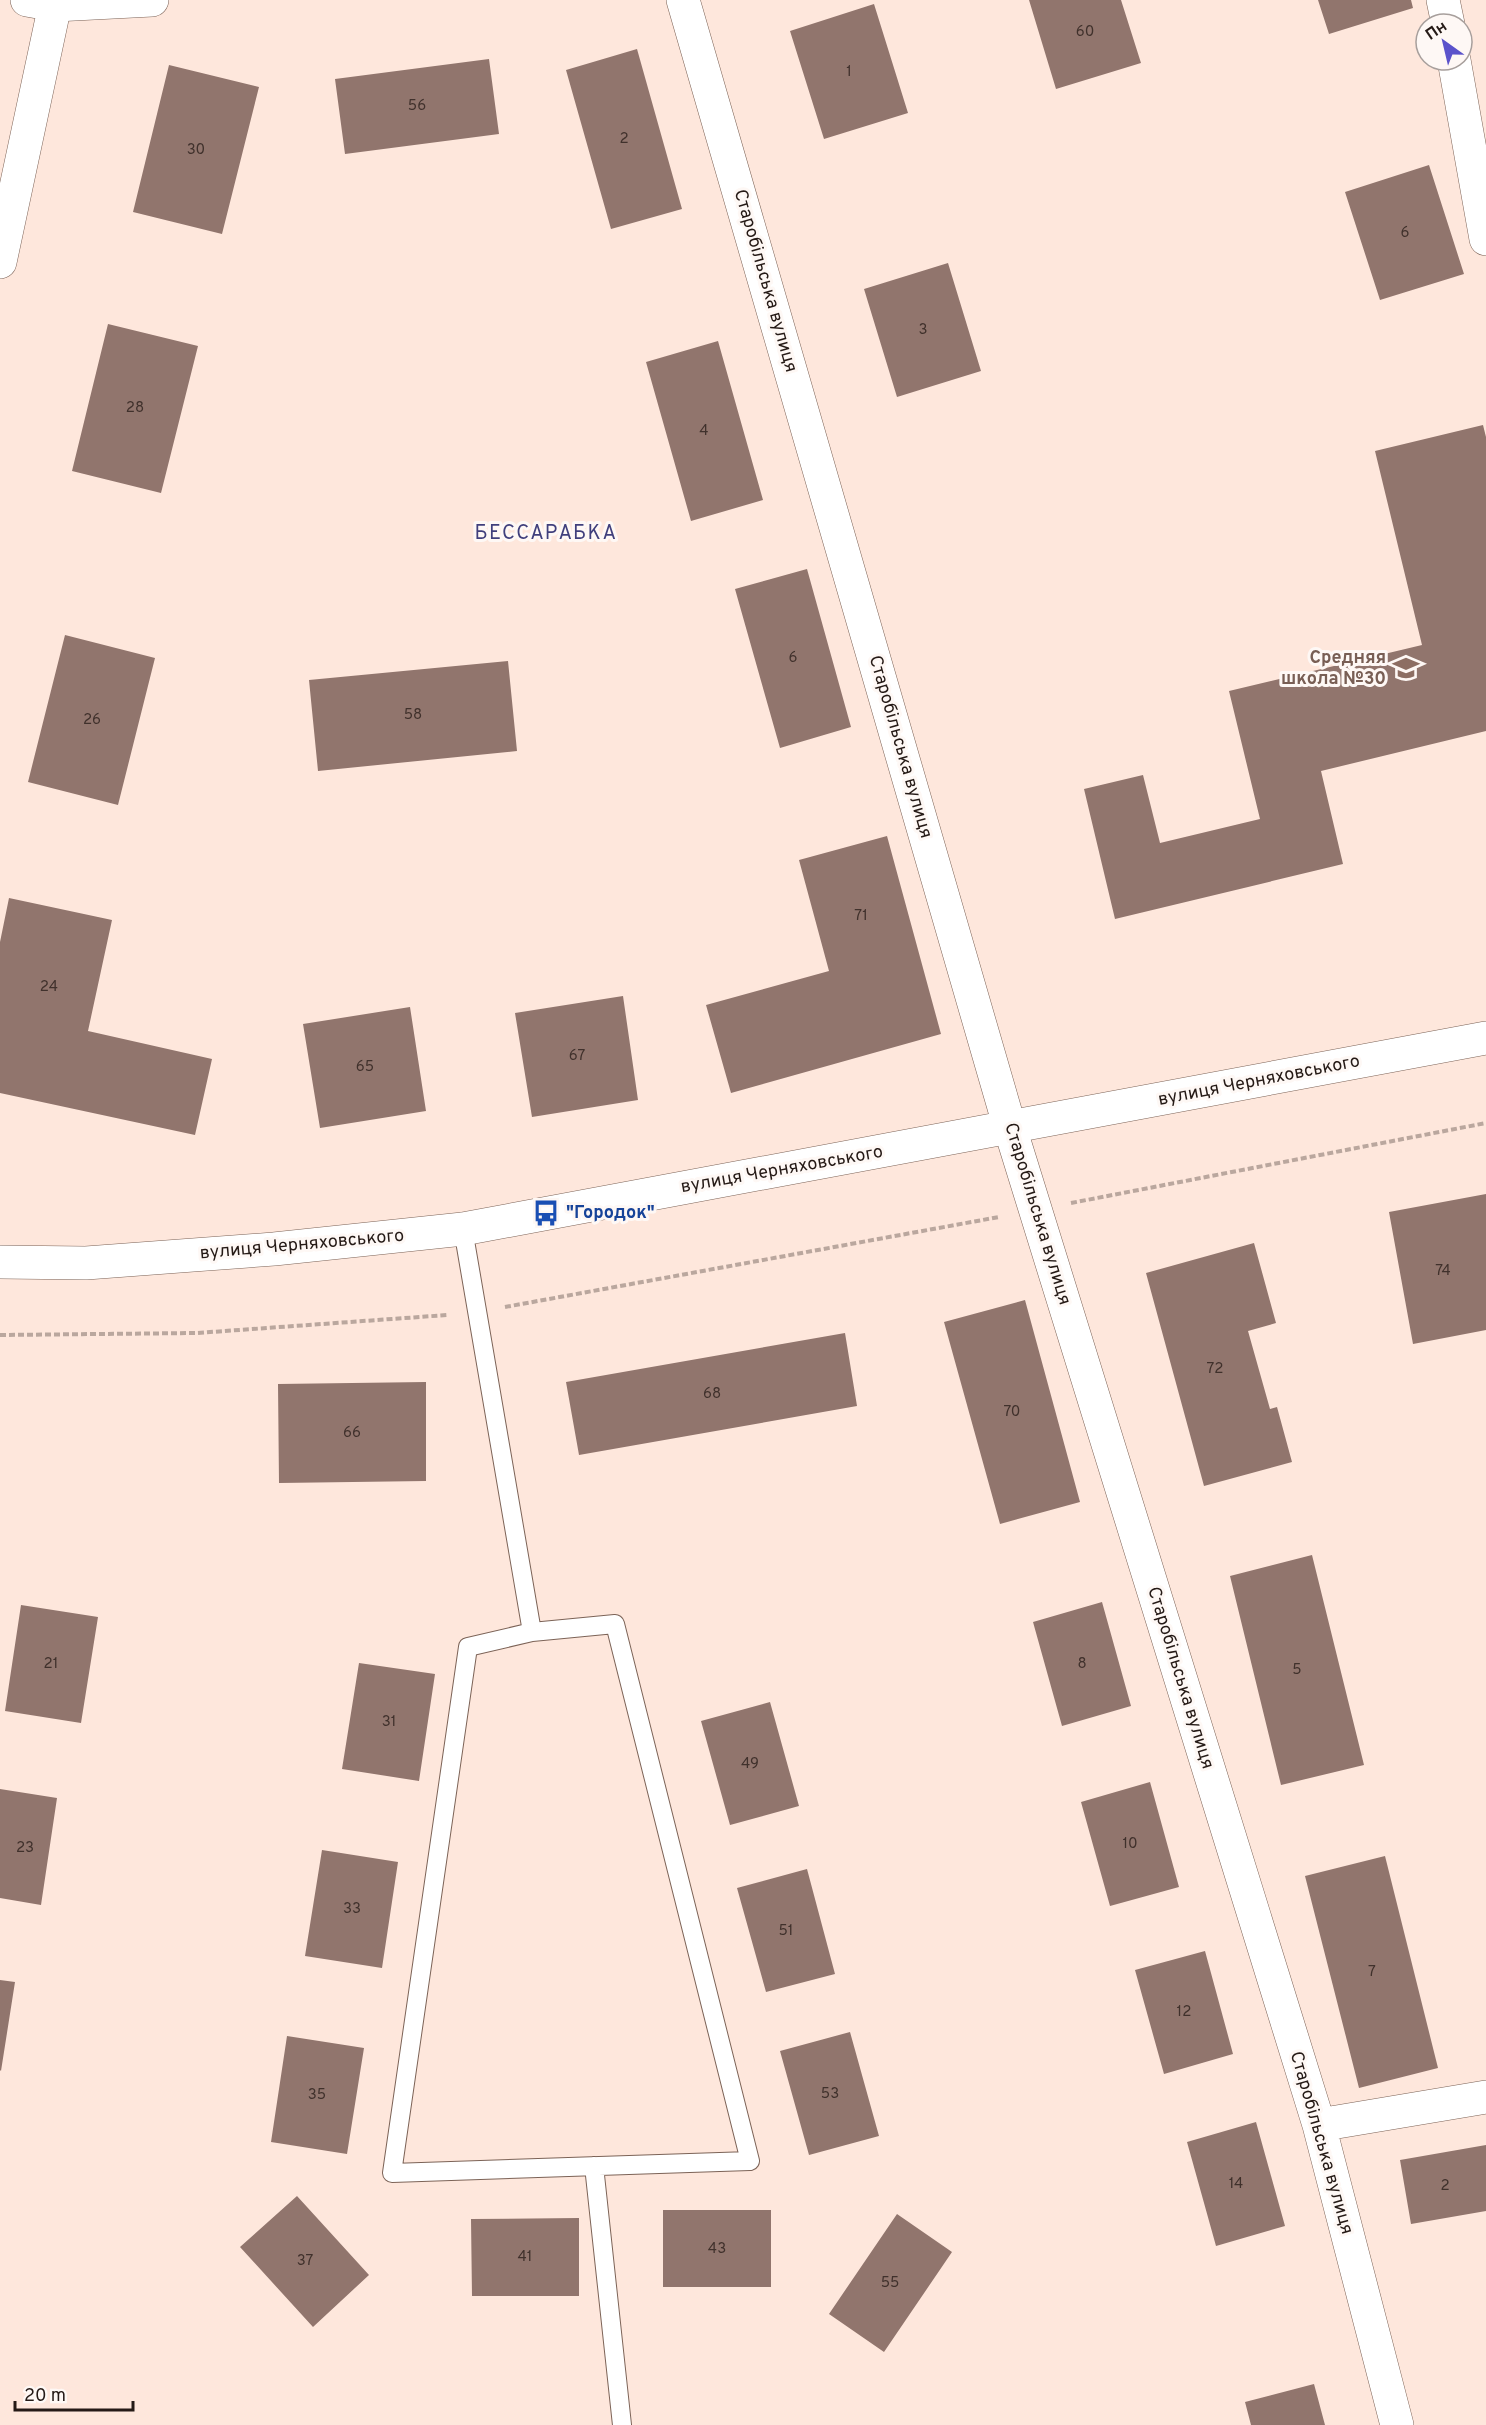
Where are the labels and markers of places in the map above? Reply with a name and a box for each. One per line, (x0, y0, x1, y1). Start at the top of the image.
place label: Средняя школа №30 (1281, 647, 1386, 691)
school or university icon: Средняя школа №30 (1391, 653, 1421, 683)
bus stop icon: "Городок" (531, 1198, 561, 1228)
place label: "Городок" (566, 1202, 655, 1225)

